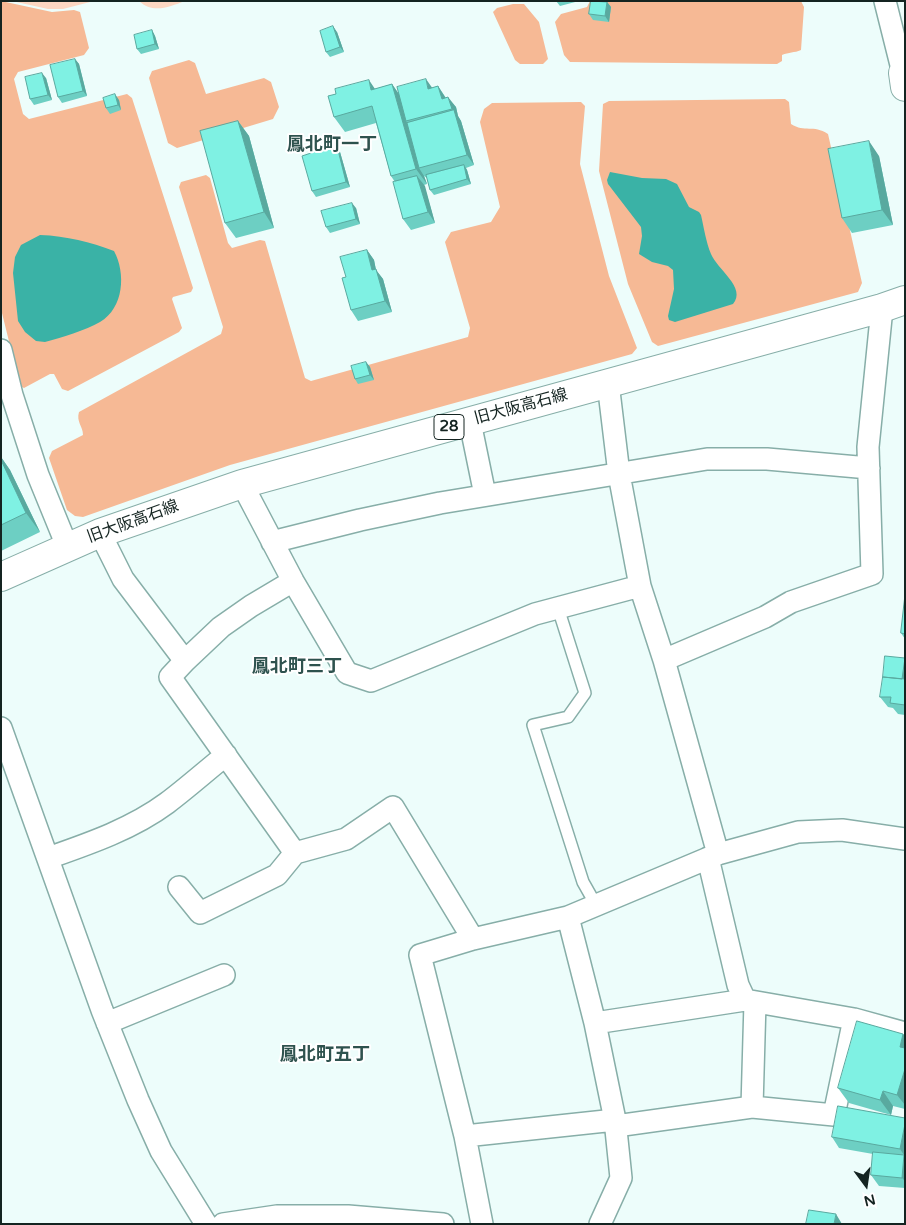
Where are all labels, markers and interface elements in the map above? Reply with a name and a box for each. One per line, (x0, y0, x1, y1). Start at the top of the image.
district label: 鳳北町一丁 (287, 134, 377, 156)
street label: 旧大阪高石線 (472, 385, 570, 429)
road number: 28 (434, 414, 464, 440)
street label: 旧大阪高石線 (85, 497, 181, 547)
district label: 鳳北町三丁 (252, 656, 342, 678)
district label: 鳳北町五丁 (280, 1044, 370, 1066)
north arrow (841, 1160, 891, 1210)
text: N (862, 1190, 877, 1210)

